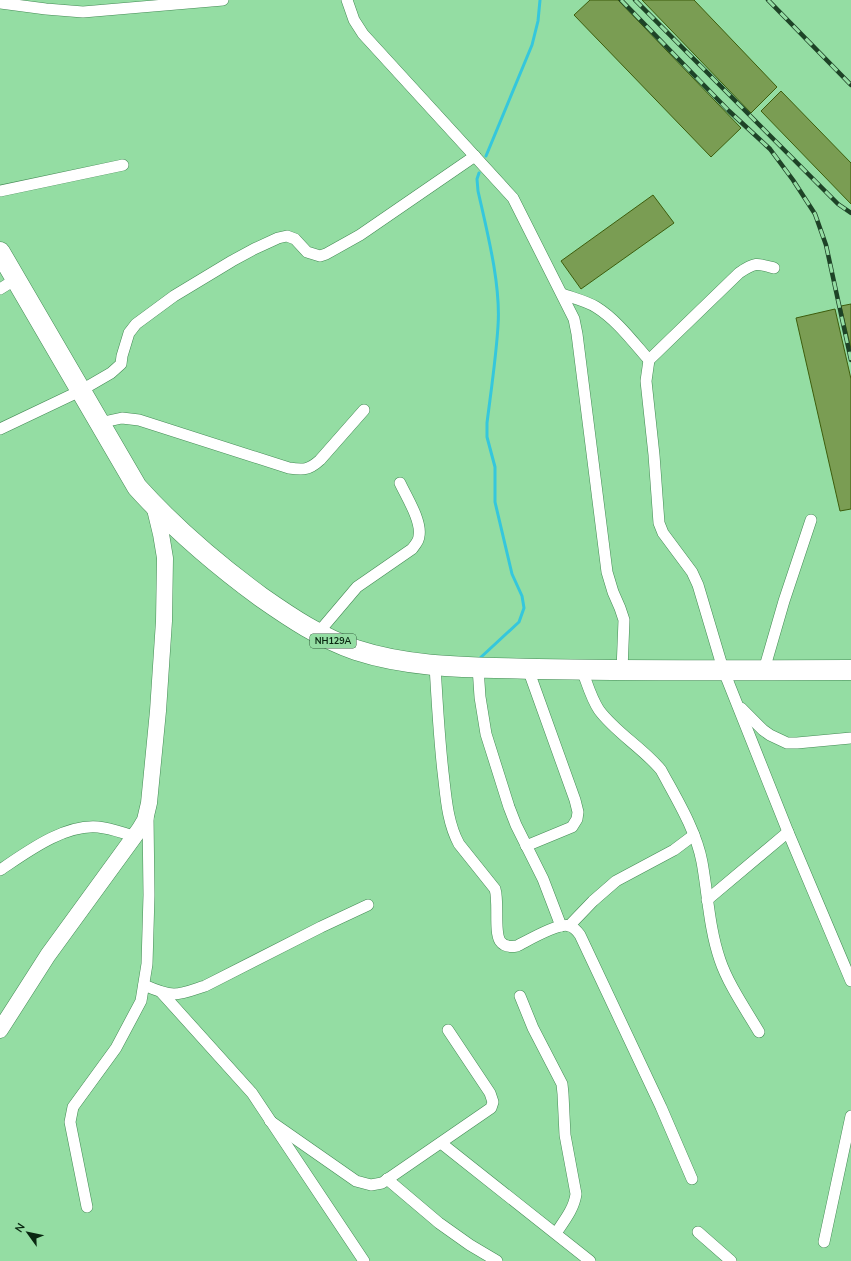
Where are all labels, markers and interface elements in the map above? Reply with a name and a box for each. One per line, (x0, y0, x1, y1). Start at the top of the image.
road number: NH129A (310, 634, 356, 648)
north arrow (8, 1213, 48, 1253)
text: N (11, 1220, 28, 1235)

